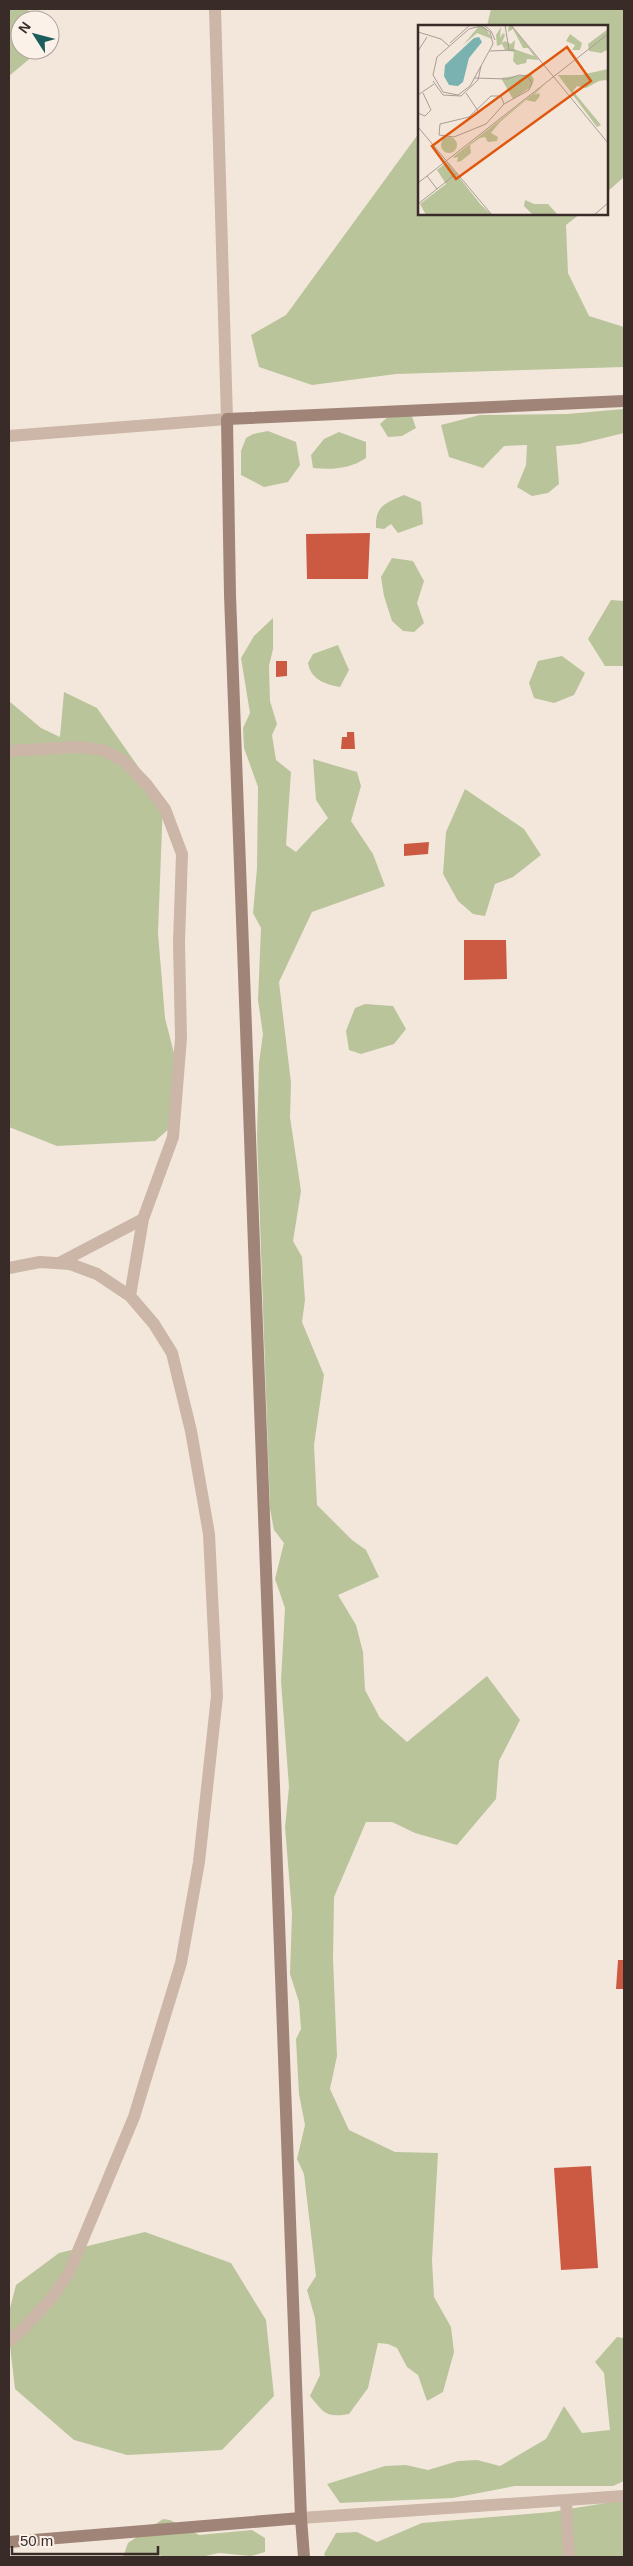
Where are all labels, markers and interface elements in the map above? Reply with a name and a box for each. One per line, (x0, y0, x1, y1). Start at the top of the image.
north arrow (10, 10, 60, 60)
text: N (15, 19, 34, 36)
inset map (418, 25, 608, 215)
scale bar (12, 2524, 159, 2556)
text: 50 m (20, 2532, 53, 2549)

